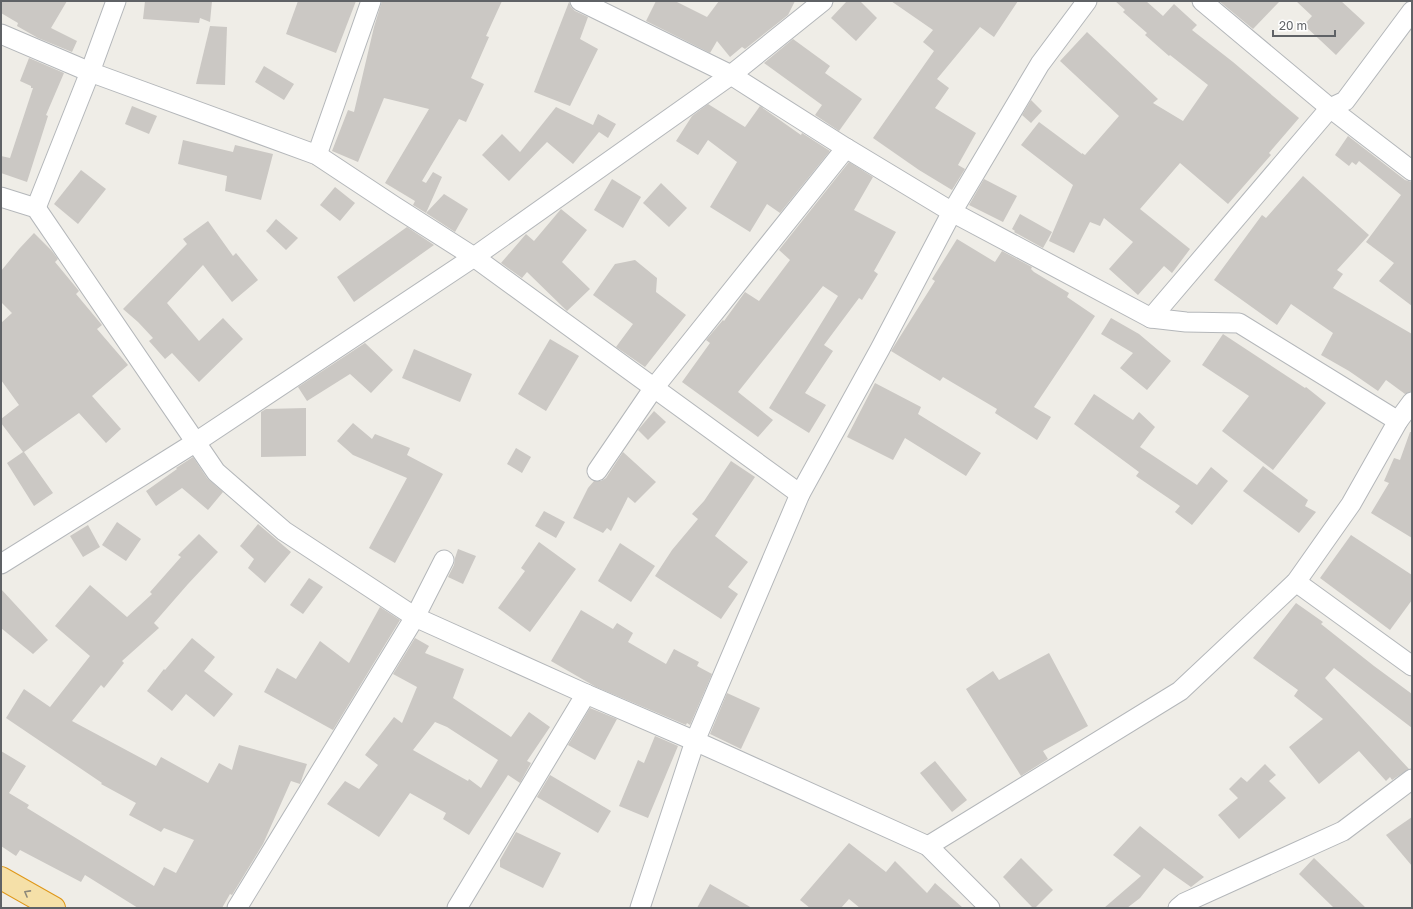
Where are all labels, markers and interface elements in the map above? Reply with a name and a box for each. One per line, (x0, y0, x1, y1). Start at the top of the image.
scale bar (1273, 12, 1335, 38)
text: 20 m (1279, 18, 1307, 33)
one-way arrow (24, 891, 32, 898)

